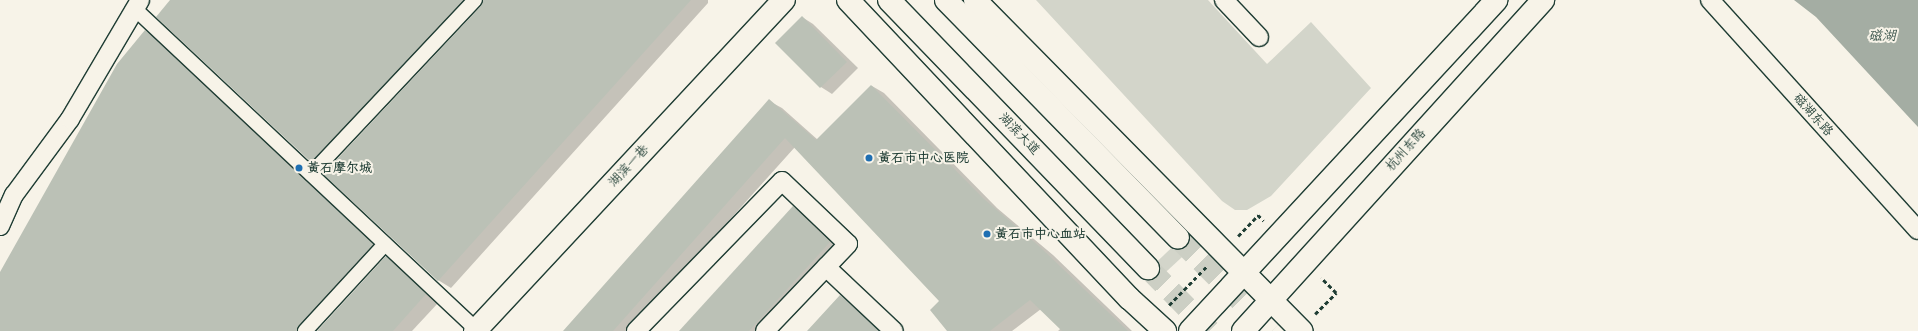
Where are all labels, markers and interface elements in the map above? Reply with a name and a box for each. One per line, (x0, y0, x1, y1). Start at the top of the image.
water label: 磁湖 (1868, 28, 1896, 44)
street label: 磁湖东路 (1790, 90, 1836, 140)
street label: 湖滨大道 (995, 110, 1043, 158)
street label: 杭州东路 (1383, 125, 1429, 175)
street label: 湖滨一巷 (606, 142, 652, 190)
place label: 黄石市中心医院 (878, 150, 969, 166)
marker: 黄石市中心医院 (863, 152, 875, 164)
place label: 黄石摩尔城 (307, 160, 372, 176)
marker: 黄石摩尔城 (294, 163, 304, 173)
place label: 黄石市中心血站 (995, 226, 1086, 242)
marker: 黄石市中心血站 (982, 229, 992, 239)

